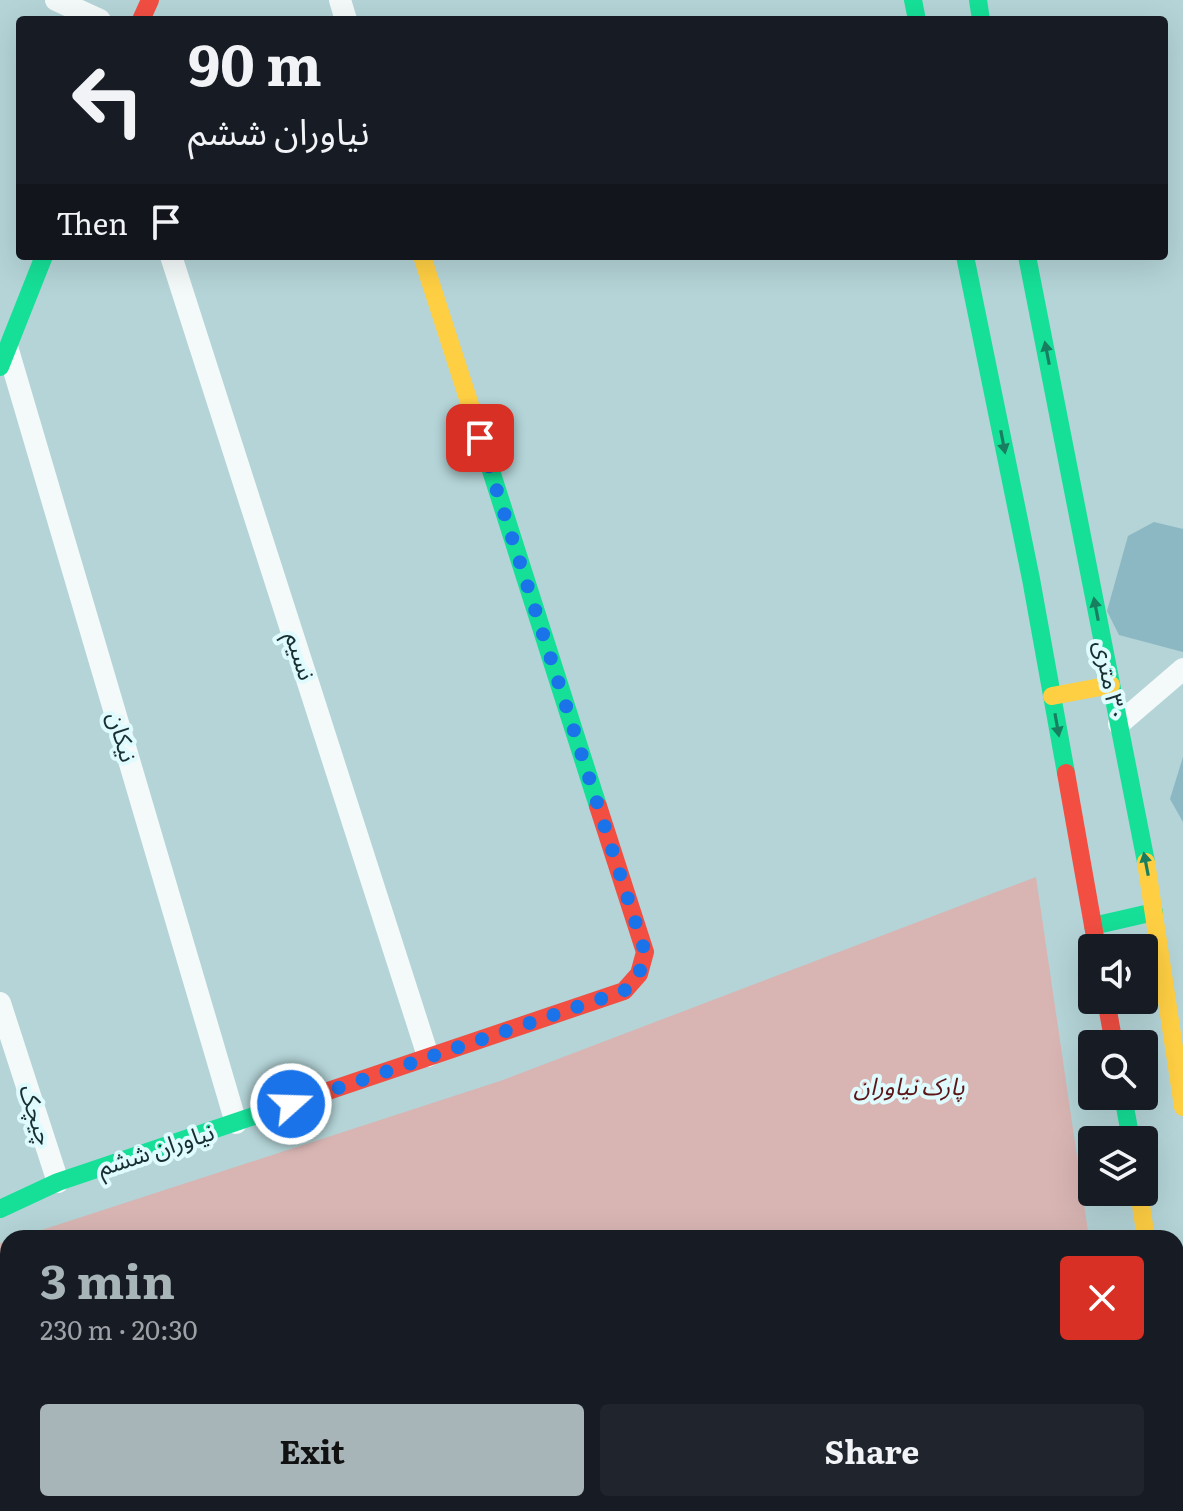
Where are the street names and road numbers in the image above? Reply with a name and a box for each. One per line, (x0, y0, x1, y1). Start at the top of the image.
street label: نسیم (276, 626, 327, 685)
street label: ٣٠ متری (1087, 637, 1137, 724)
street label: نیکان (101, 707, 148, 766)
street label: چیچک (12, 1079, 65, 1149)
street label: نیاوران ششم (92, 1112, 219, 1185)

